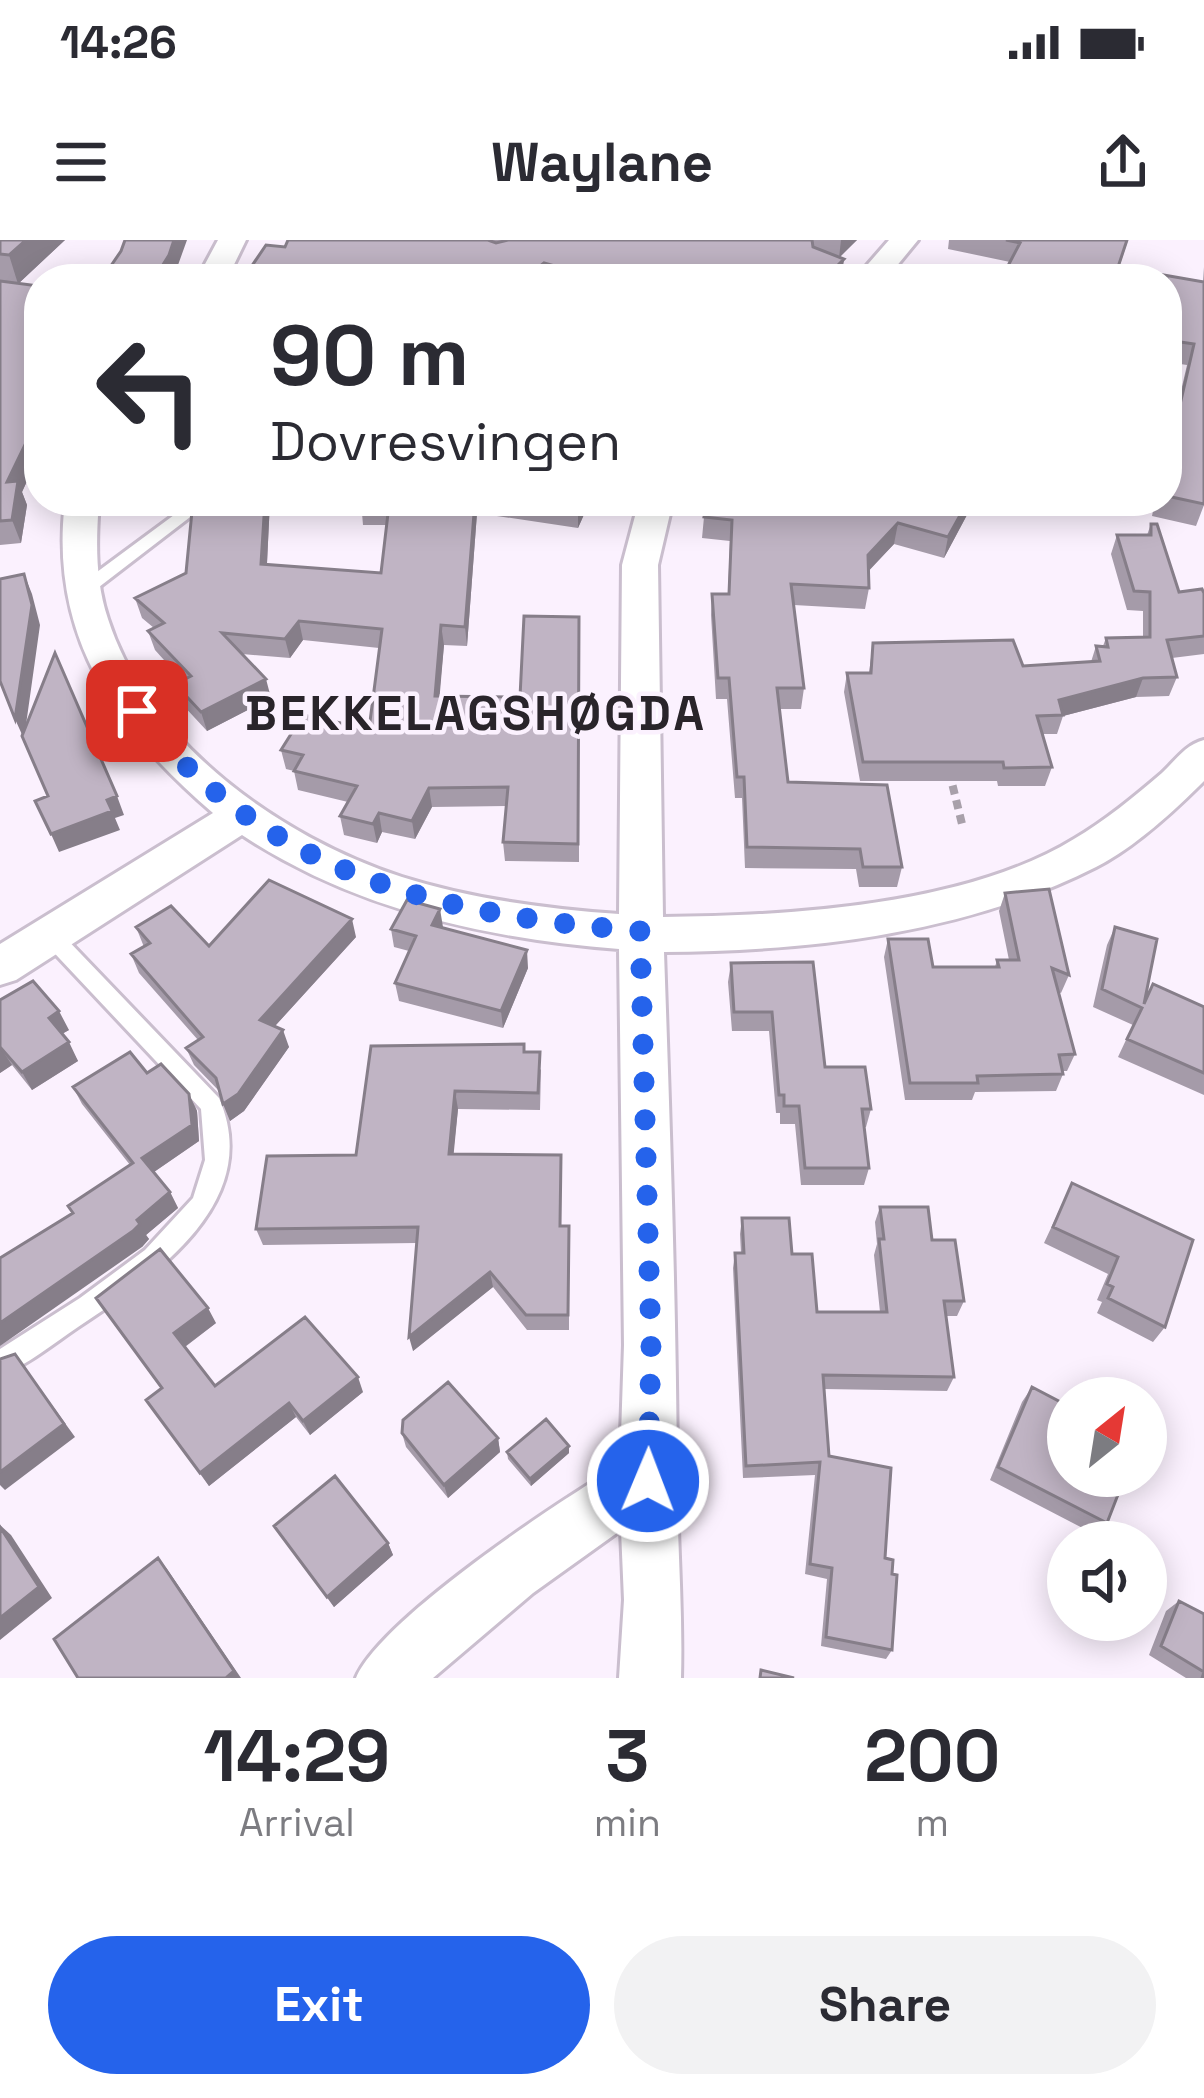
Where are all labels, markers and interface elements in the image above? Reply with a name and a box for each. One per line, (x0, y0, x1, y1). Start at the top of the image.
text: 14:26 (60, 14, 177, 71)
text: Waylane (491, 128, 713, 197)
icon: menu (48, 129, 114, 195)
icon: share (1090, 129, 1156, 195)
text: 90 m (270, 302, 469, 410)
icon: left (72, 312, 228, 468)
text: Dovresvingen (270, 407, 621, 476)
pin (86, 660, 188, 762)
icon: arrive (104, 678, 170, 744)
district label: BEKKELAGSHØGDA (245, 683, 707, 744)
north arrow (1047, 1377, 1167, 1497)
map controls (1047, 1377, 1167, 1641)
position arrow (585, 1418, 711, 1544)
button: sound (1047, 1521, 1167, 1641)
text: 14:29 (204, 1710, 390, 1802)
text: 3 (605, 1710, 649, 1802)
text: 200 (864, 1710, 1000, 1802)
text: Arrival (239, 1798, 355, 1847)
text: min (594, 1798, 661, 1847)
text: m (916, 1798, 949, 1847)
button: Exit (48, 1936, 590, 2074)
button: Share (614, 1936, 1156, 2074)

